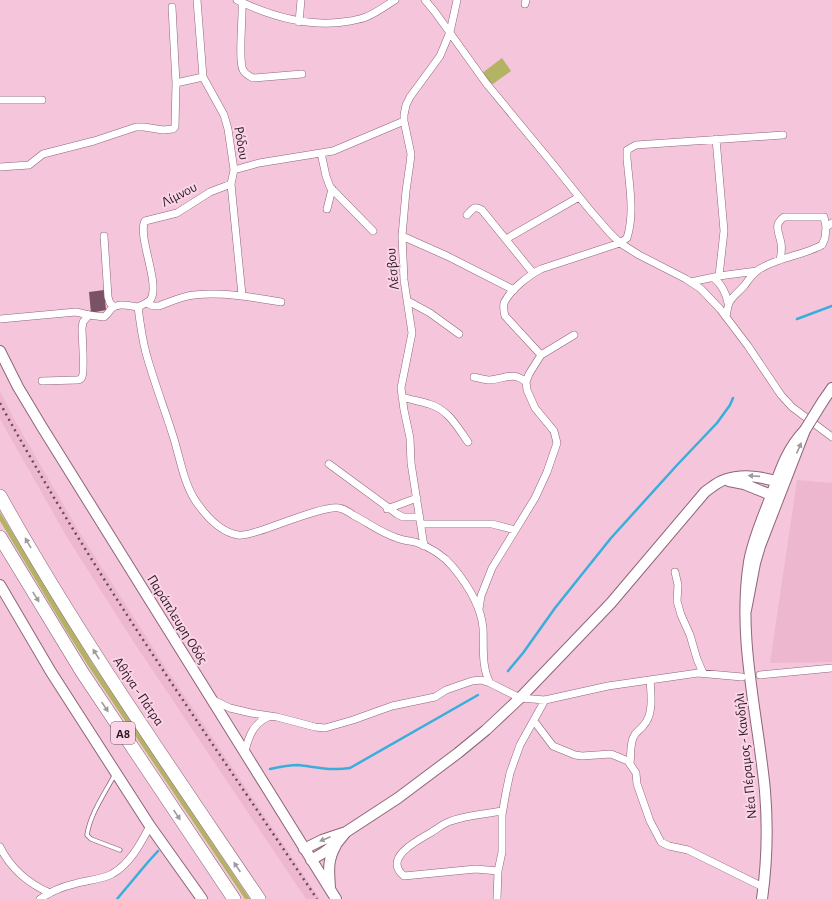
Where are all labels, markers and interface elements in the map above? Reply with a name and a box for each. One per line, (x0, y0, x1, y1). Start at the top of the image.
street label: Ρόδου (231, 125, 251, 161)
street label: Λίμνου (159, 180, 200, 210)
street label: Λέσβου (384, 247, 402, 291)
one-way arrow (796, 442, 802, 453)
one-way arrow (748, 473, 760, 480)
one-way arrow (24, 538, 31, 549)
street label: Παράπλευρη Οδός (144, 573, 210, 667)
one-way arrow (32, 592, 40, 602)
one-way arrow (92, 648, 99, 660)
street label: Αθήνα - Πάτρα (110, 655, 166, 728)
street label: Νέα Πέραμος - Κανδήλι (732, 692, 760, 820)
one-way arrow (101, 702, 109, 712)
road number: Α8 (111, 722, 135, 744)
one-way arrow (174, 809, 181, 821)
one-way arrow (319, 836, 330, 842)
one-way arrow (233, 861, 241, 872)

